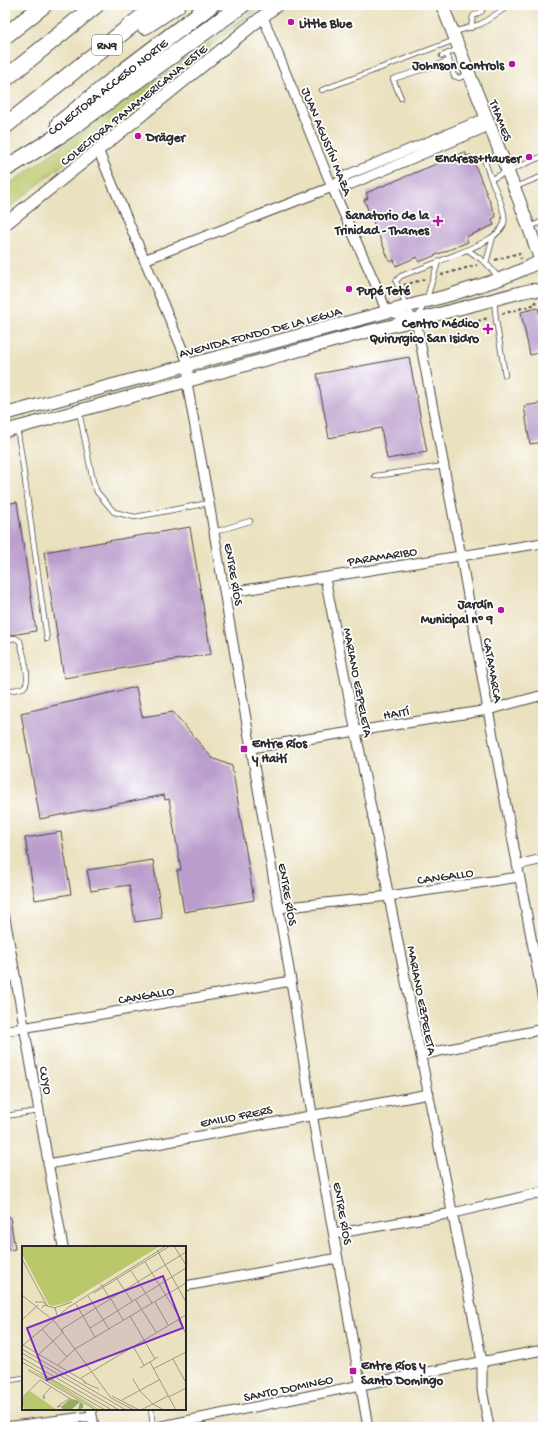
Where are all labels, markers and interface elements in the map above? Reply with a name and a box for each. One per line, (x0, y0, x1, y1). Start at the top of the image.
marker: Little Blue (286, 17, 296, 27)
place label: Little Blue (299, 17, 353, 32)
road number: RN9 (92, 35, 122, 55)
street label: COLECTORA ACCESO NORTE (46, 36, 172, 139)
street label: COLECTORA PANAMERICANA ESTE (58, 42, 212, 170)
place label: Johnson Controls (411, 59, 505, 74)
marker: Johnson Controls (507, 59, 517, 69)
street label: JUAN AGUSTÍN MAZA (297, 85, 356, 200)
street label: THAMES (485, 97, 515, 145)
marker: Dräger (133, 131, 143, 141)
place label: Dräger (145, 131, 186, 146)
place label: Endress+Hauser (435, 152, 522, 167)
marker: Endress+Hauser (524, 152, 534, 162)
place label: Sanatorio de la Trinidad - Thames (334, 209, 430, 239)
marker: Sanatorio de la Trinidad - Thames (432, 215, 444, 227)
marker: Pupé Teté (344, 284, 354, 294)
place label: Pupé Teté (356, 284, 411, 300)
street label: AVENIDA FONDO DE LA LEGUA (178, 304, 345, 362)
place label: Centro Médico Quirurgico San Isidro (369, 317, 479, 347)
marker: Centro Médico Quirurgico San Isidro (482, 323, 494, 335)
street label: ENTRE RÍOS (220, 542, 247, 608)
street label: PARAMARIBO (345, 545, 419, 571)
place label: Jardín Municipal nº 9 (421, 598, 494, 629)
marker: Jardín Municipal nº 9 (496, 605, 506, 615)
street label: MARIANO EZPELETA (339, 627, 375, 740)
street label: CATAMARCA (478, 637, 505, 705)
street label: HAITÍ (382, 704, 411, 724)
place label: Entre Ríos y Haití (251, 737, 308, 767)
marker: Entre Ríos y Haití (239, 744, 249, 754)
street label: ENTRE RÍOS (274, 862, 301, 928)
street label: CANGALLO (416, 866, 474, 889)
street label: MARIANO EZPELETA (403, 945, 439, 1058)
street label: CANGALLO (117, 984, 176, 1009)
street label: CUYO (35, 1065, 54, 1096)
street label: EMILIO FRERS (199, 1103, 275, 1132)
street label: ENTRE RÍOS (329, 1181, 356, 1247)
inset map (22, 1246, 186, 1410)
place label: Entre Ríos y Santo Domingo (361, 1359, 443, 1389)
marker: Entre Ríos y Santo Domingo (348, 1366, 358, 1376)
street label: SANTO DOMINGO (242, 1373, 335, 1406)

